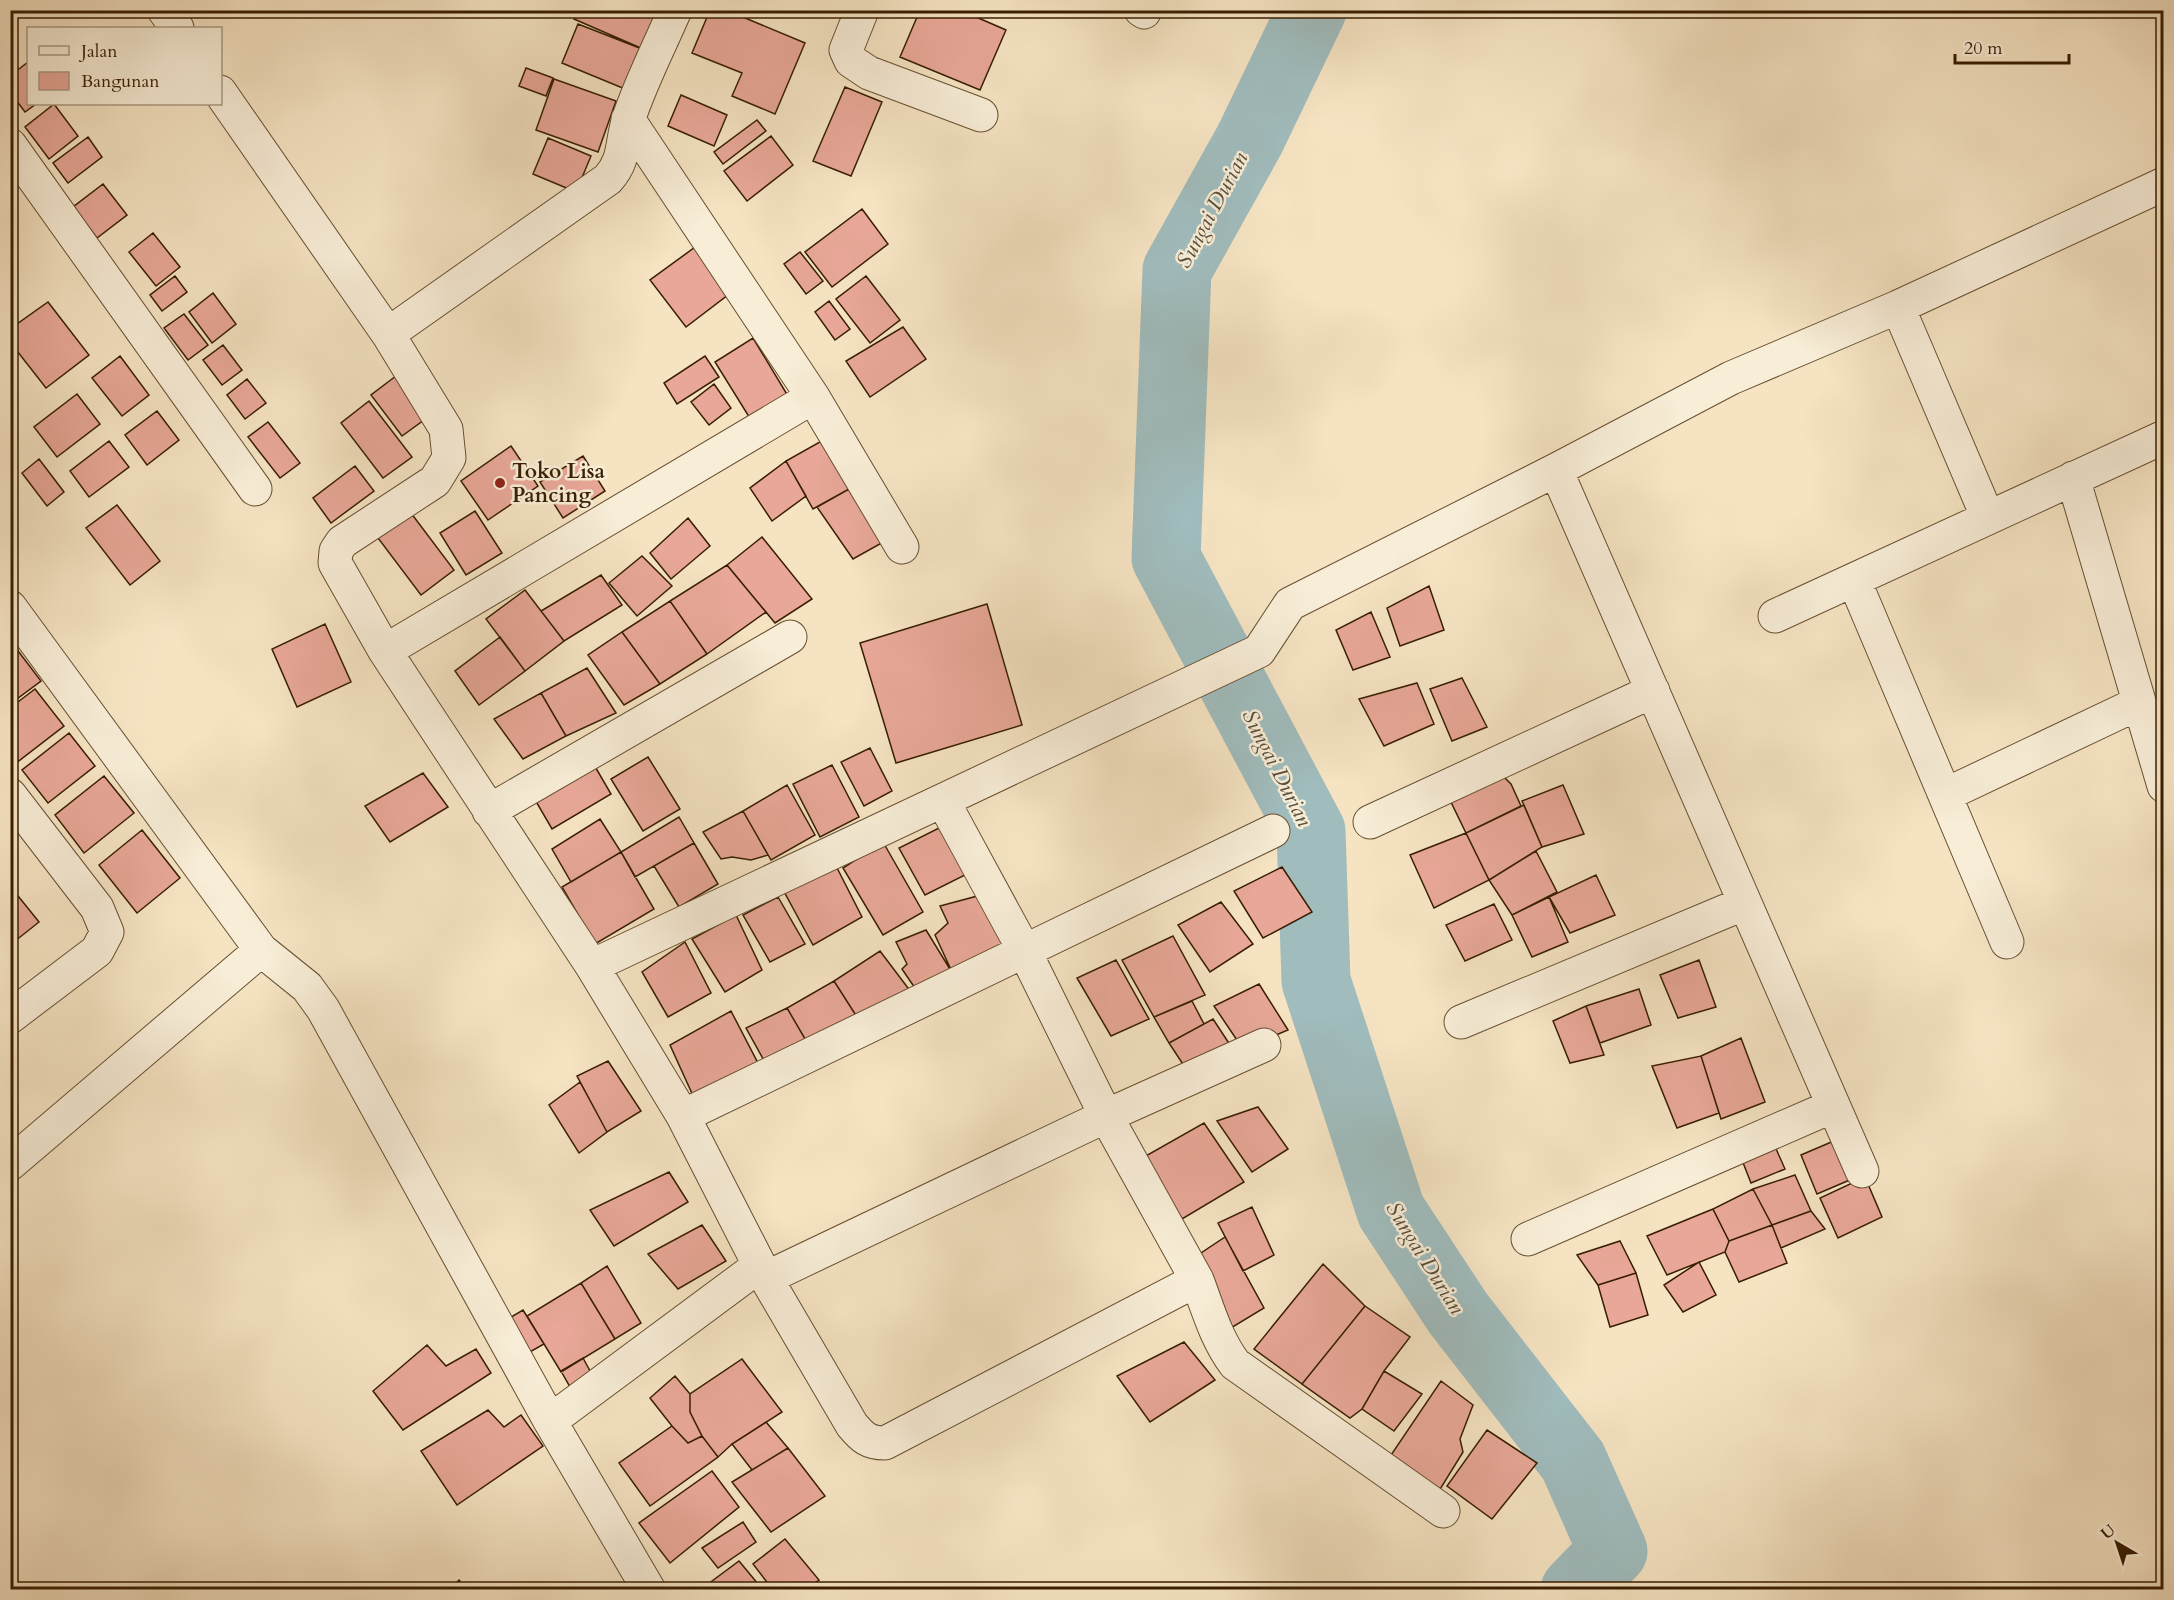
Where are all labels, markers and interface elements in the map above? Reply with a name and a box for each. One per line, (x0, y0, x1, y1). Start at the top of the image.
legend (27, 27, 222, 105)
scale bar (1955, 27, 2069, 65)
text: 20 m (1964, 36, 2003, 61)
text: Jalan (78, 39, 118, 64)
text: Bangunan (81, 69, 160, 94)
water label: Sungai Durian (1169, 146, 1255, 273)
place label: Toko Lisa Pancing (512, 457, 606, 510)
marker: Toko Lisa Pancing (493, 476, 507, 490)
water label: Sungai Durian (1235, 704, 1319, 832)
water label: Sungai Durian (1378, 1196, 1472, 1320)
north arrow (2087, 1513, 2147, 1573)
text: U (2096, 1519, 2120, 1545)

